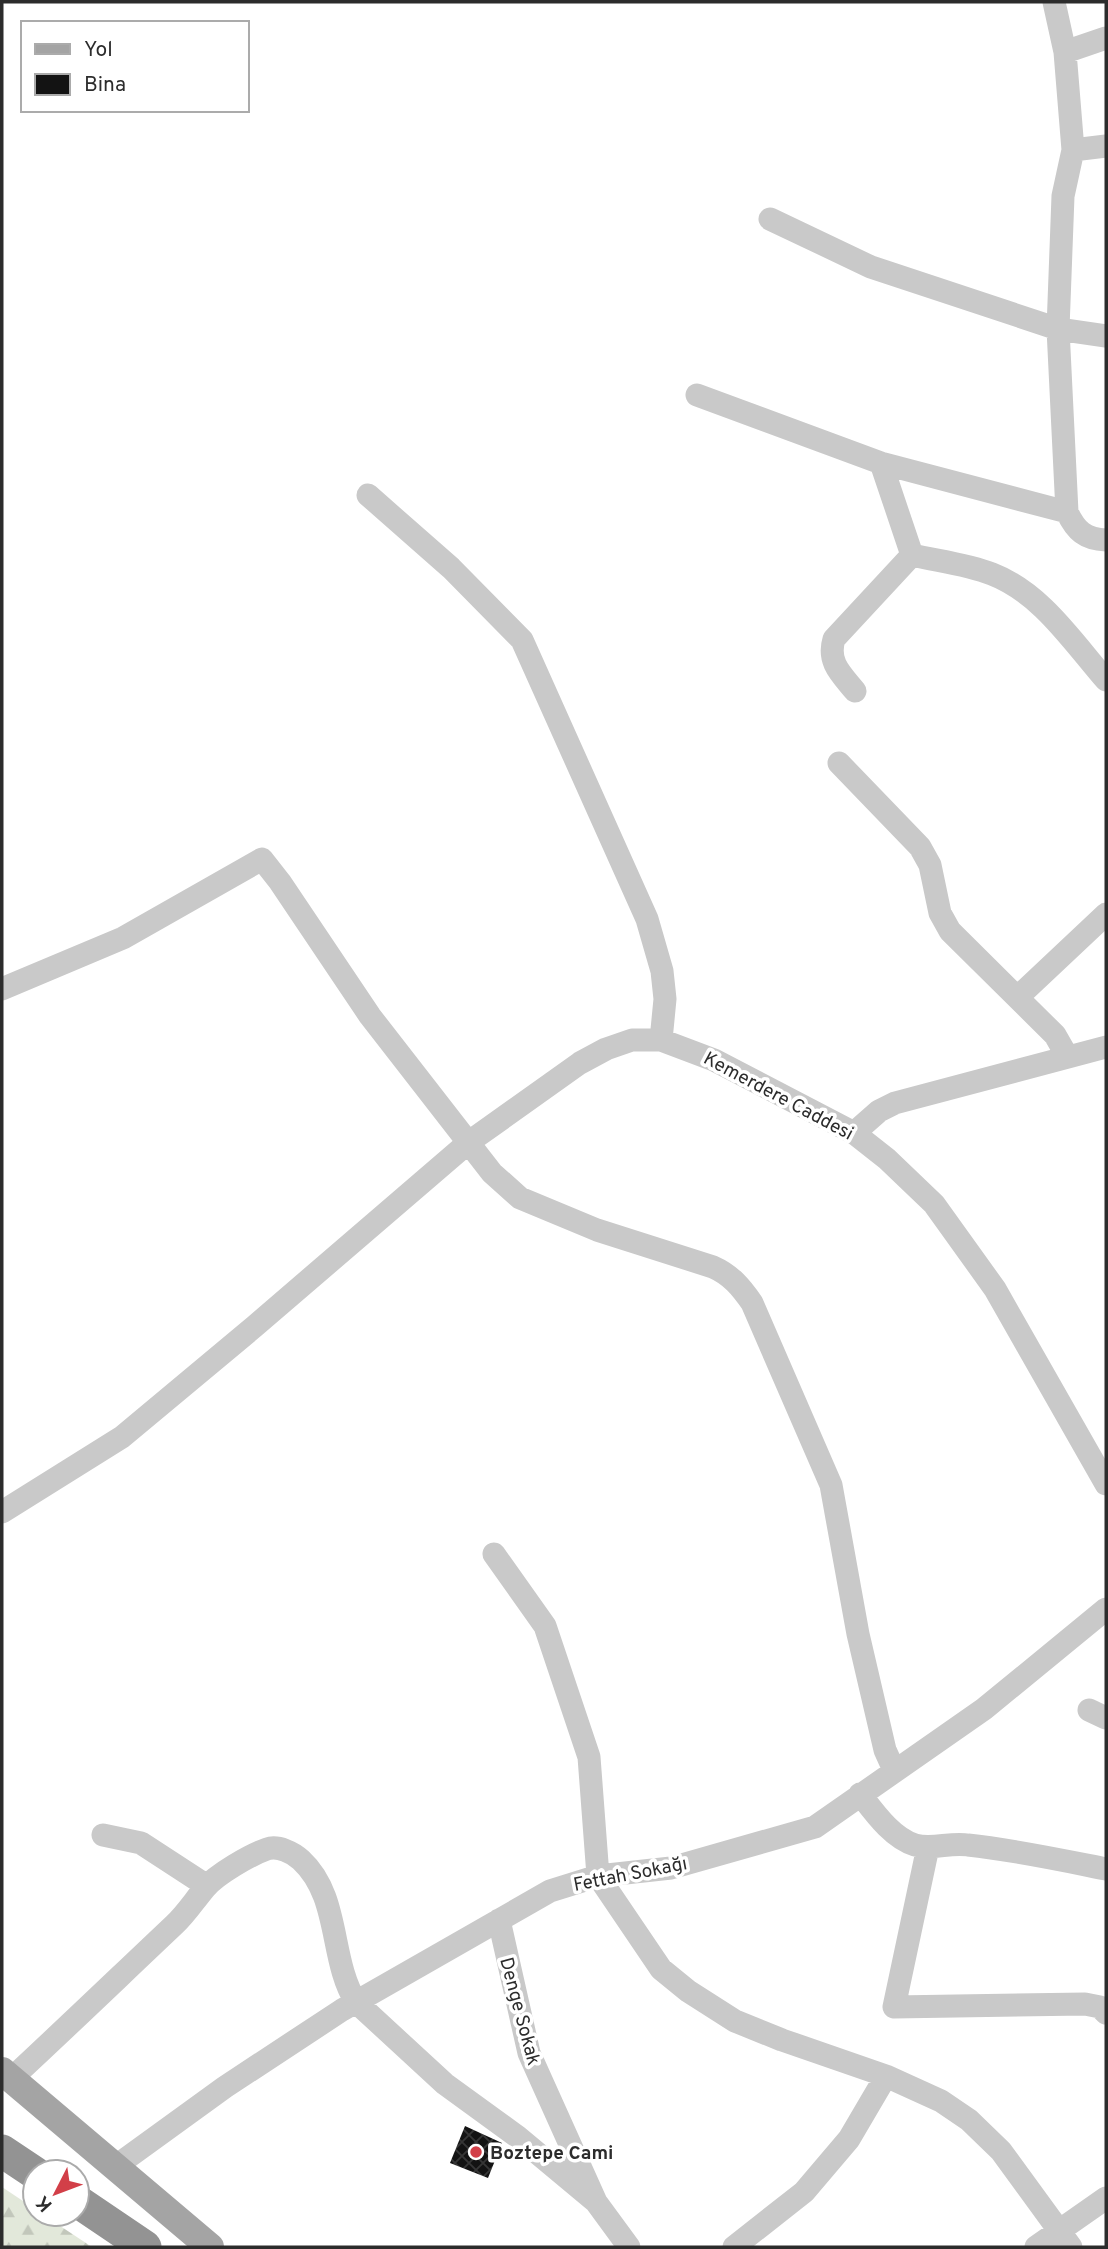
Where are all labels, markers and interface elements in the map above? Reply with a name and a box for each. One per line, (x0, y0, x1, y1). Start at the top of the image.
legend (21, 21, 248, 112)
text: Yol (84, 37, 113, 64)
text: Bina (84, 72, 126, 99)
street label: Kemerdere Caddesi (699, 1047, 857, 1146)
street label: Fettah Sokağı (571, 1852, 689, 1898)
street label: Denge Sokak (493, 1955, 545, 2068)
place label: Boztepe Cami (490, 2142, 613, 2166)
marker: Boztepe Cami (468, 2144, 484, 2160)
north arrow (21, 2158, 91, 2228)
text: K (31, 2190, 58, 2216)

